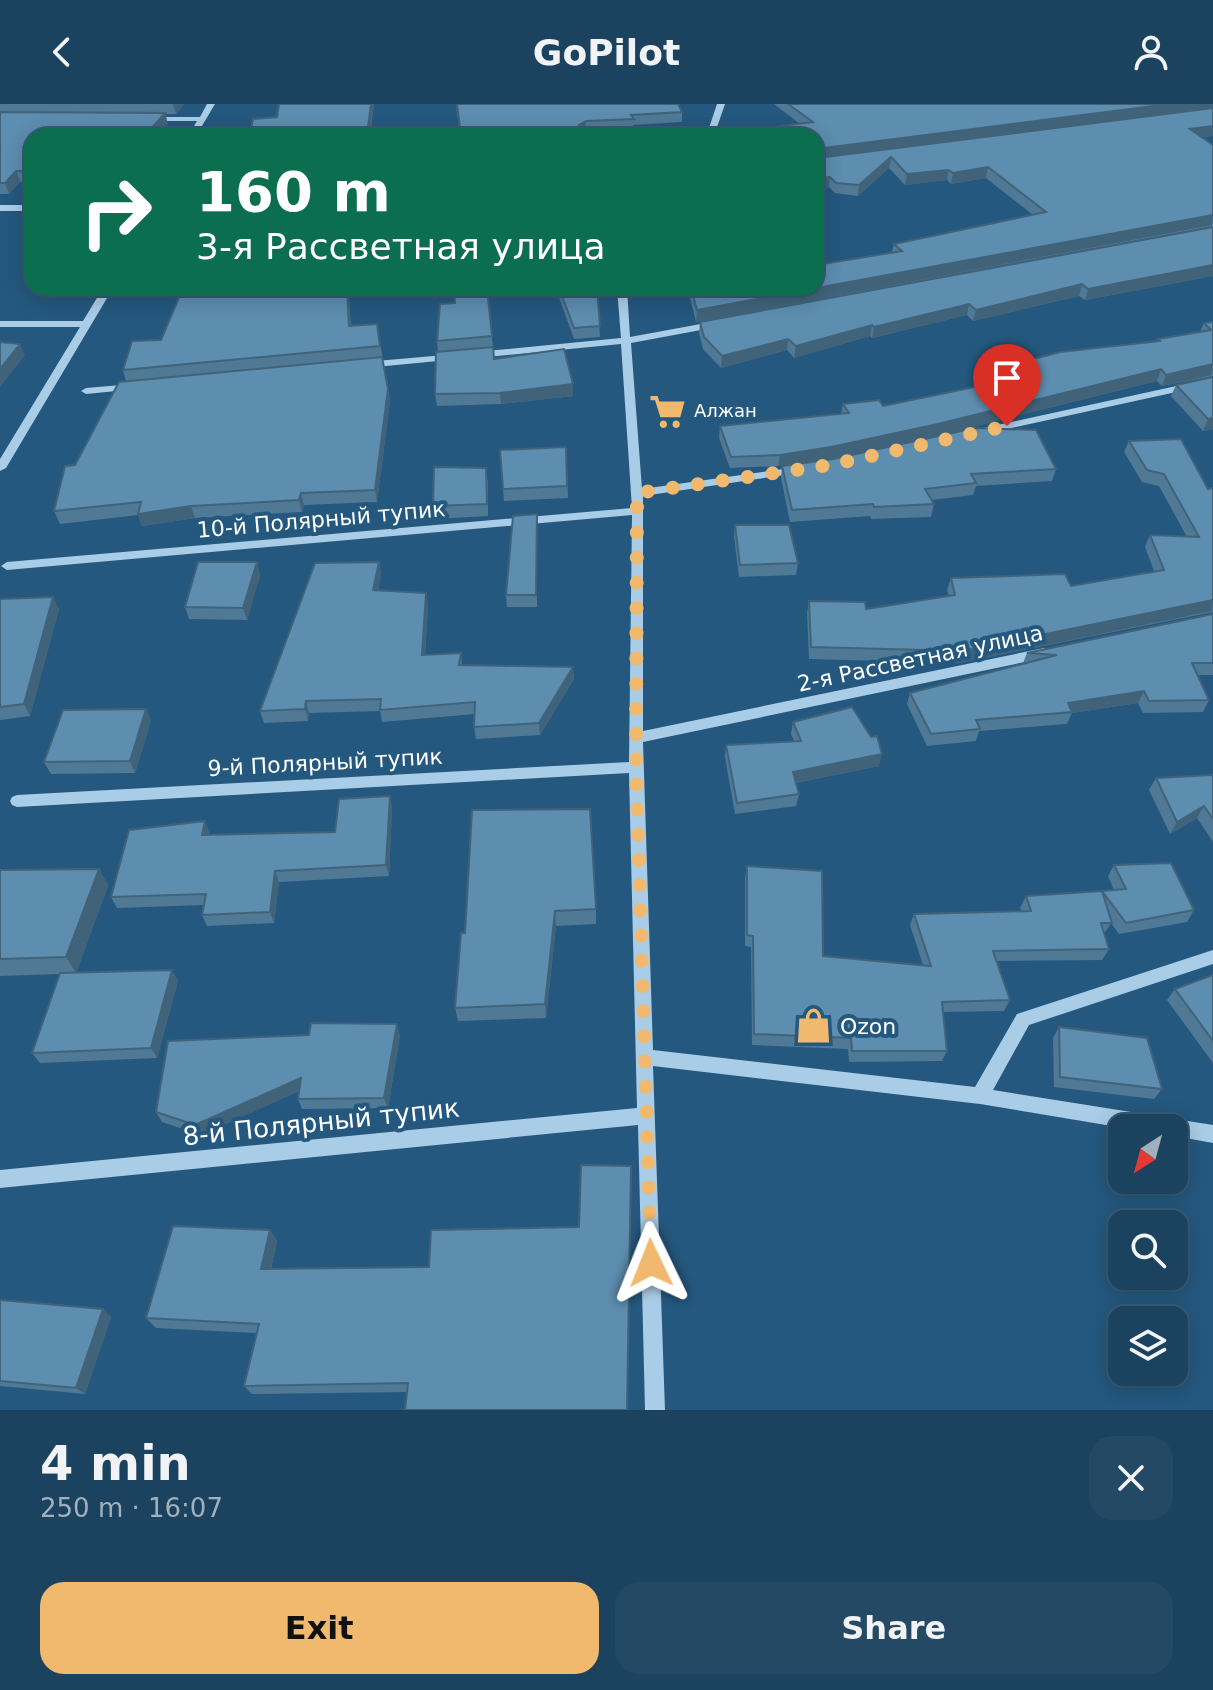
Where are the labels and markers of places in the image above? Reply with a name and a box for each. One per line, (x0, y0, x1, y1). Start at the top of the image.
pin (973, 344, 1041, 426)
supermarket icon: Алжан (649, 392, 687, 430)
place label: Алжан (694, 400, 757, 421)
shop icon: Ozon (795, 1007, 833, 1045)
place label: Ozon (840, 1014, 896, 1039)

